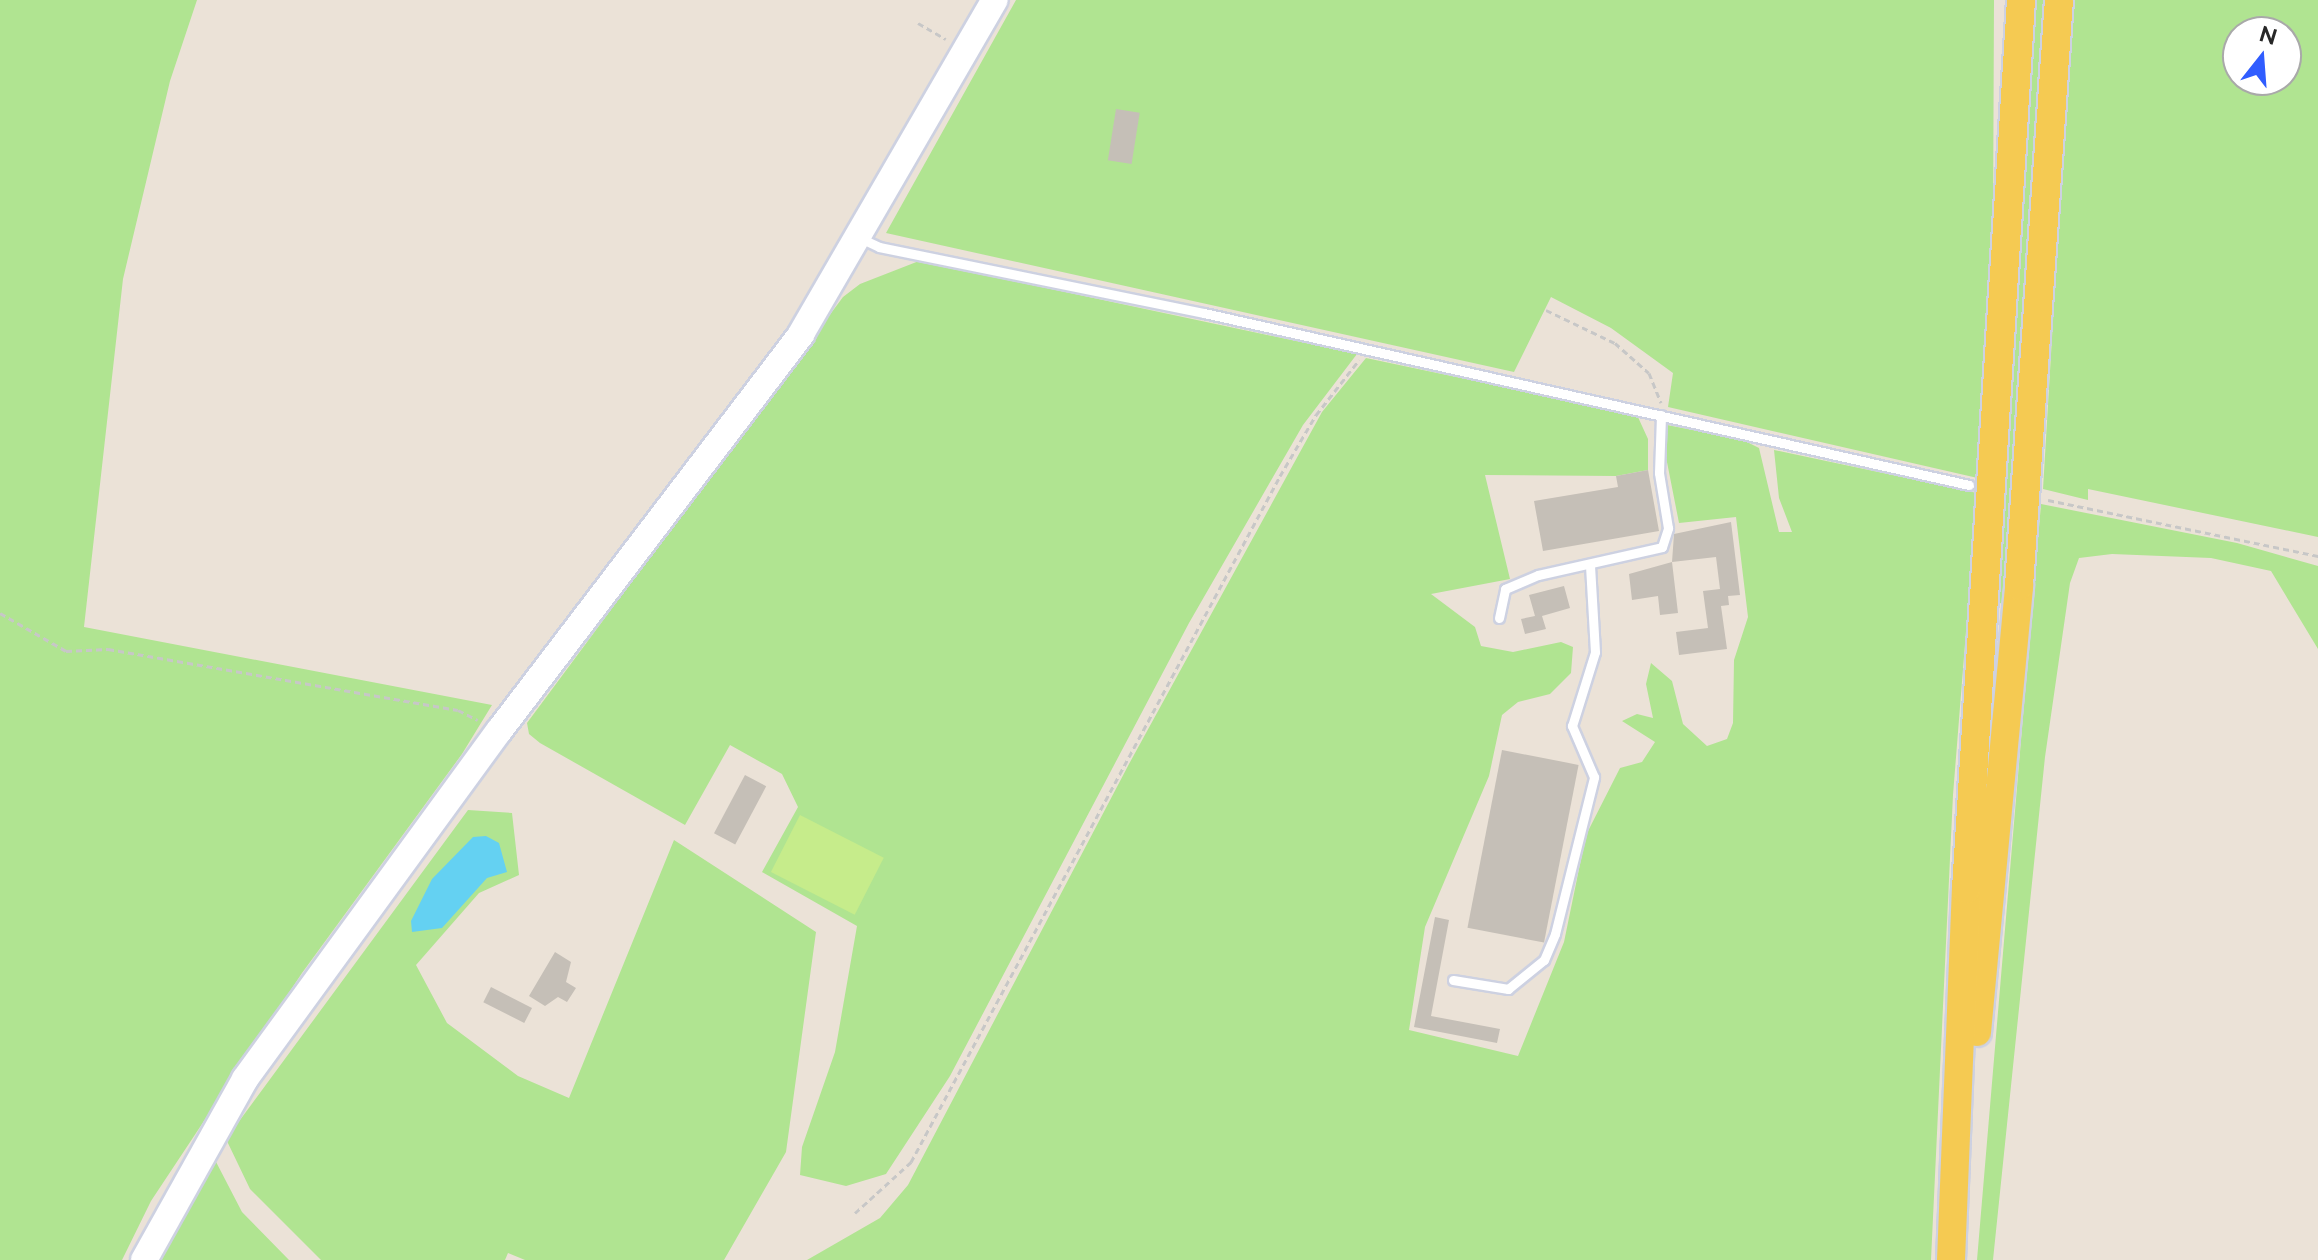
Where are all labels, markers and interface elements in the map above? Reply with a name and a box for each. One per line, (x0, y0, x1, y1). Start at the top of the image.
north arrow (2222, 16, 2302, 96)
text: N (2257, 20, 2280, 50)

